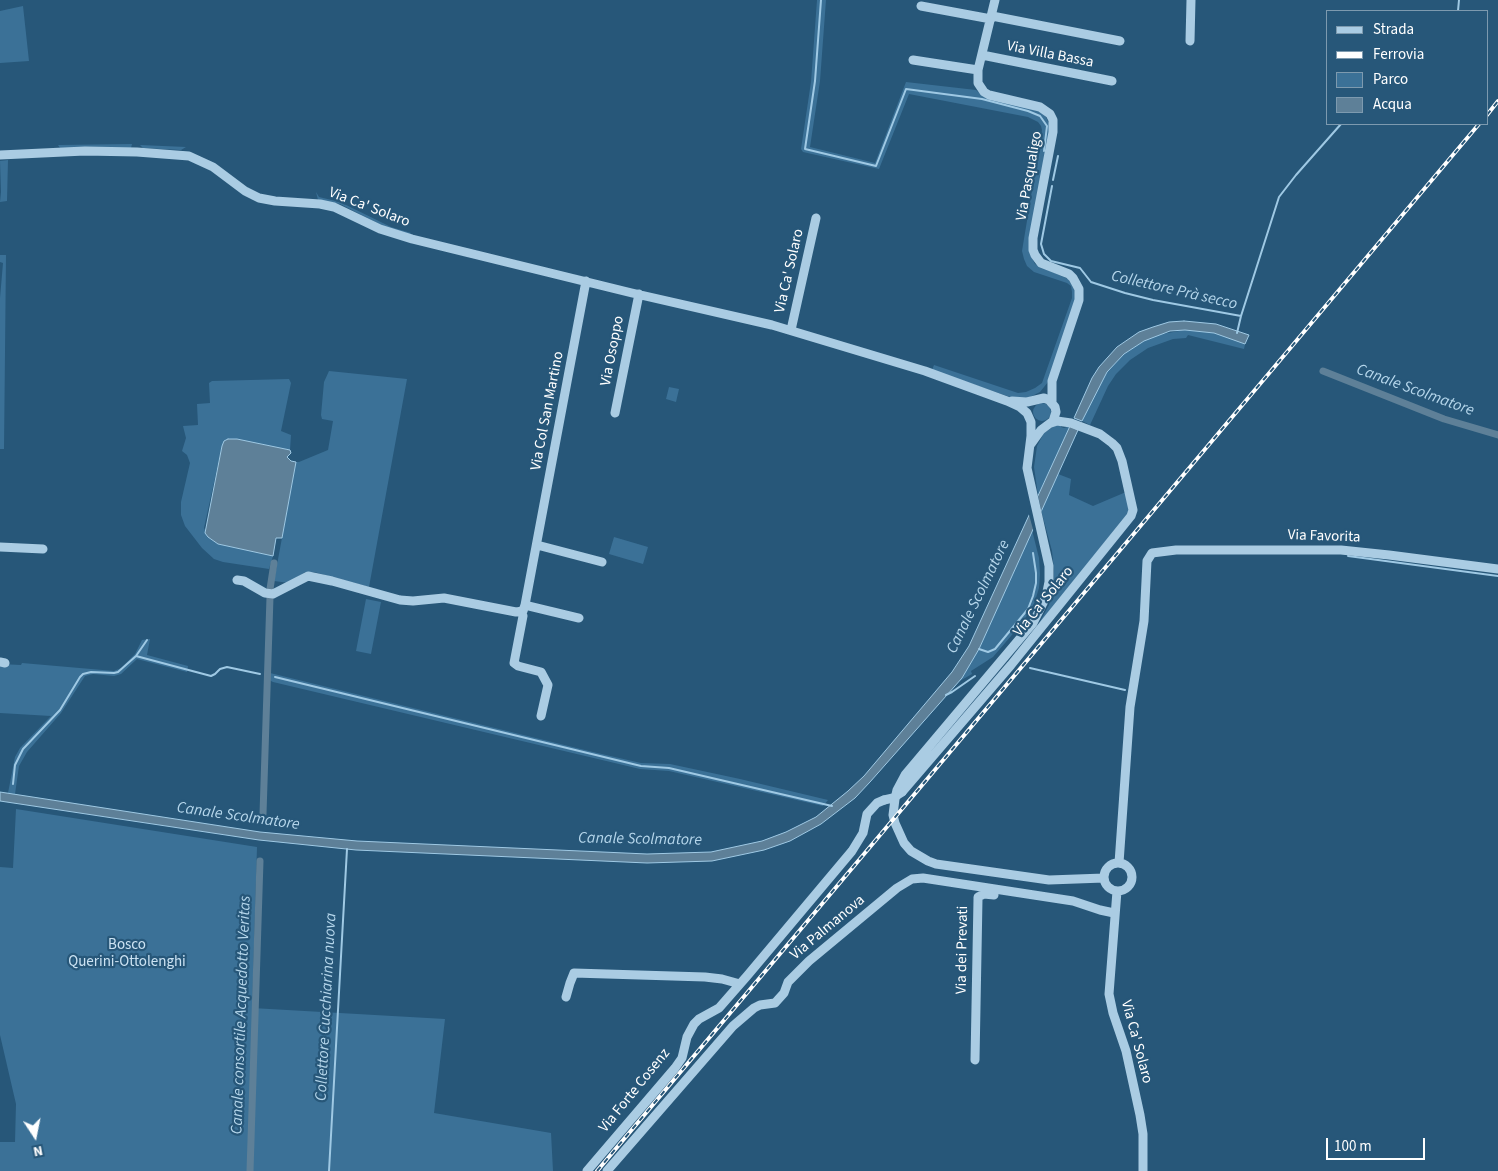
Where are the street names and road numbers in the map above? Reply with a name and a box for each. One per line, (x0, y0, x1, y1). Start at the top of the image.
street label: Via Villa Bassa (1005, 38, 1095, 72)
street label: Via Pasqualigo (1013, 130, 1047, 222)
street label: Via Ca' Solaro (326, 184, 412, 232)
street label: Via Ca' Solaro (772, 227, 808, 315)
street label: Via Osoppo (597, 314, 629, 388)
street label: Via Col San Martino (528, 350, 568, 472)
street label: Via Favorita (1287, 527, 1361, 547)
street label: Via Ca' Solaro (1010, 563, 1078, 641)
street label: Via Palmanova (787, 892, 869, 964)
street label: Via dei Prevati (953, 906, 973, 994)
street label: Via Ca' Solaro (1116, 998, 1156, 1086)
street label: Via Forte Cosenz (596, 1045, 674, 1137)

